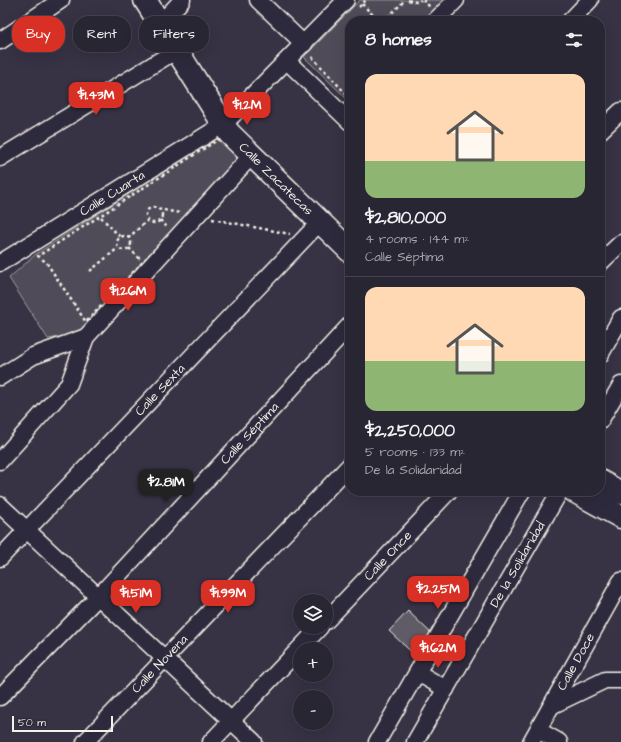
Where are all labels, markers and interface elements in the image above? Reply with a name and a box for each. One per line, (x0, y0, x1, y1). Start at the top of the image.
chip: Buy (12, 16, 65, 52)
chip: Rent (73, 16, 131, 52)
chip: Filters (139, 16, 209, 52)
text: 8 homes (365, 28, 432, 52)
icon: filters (563, 29, 585, 51)
pin: $1.43M (63, 82, 129, 116)
text: $1.43M (78, 86, 114, 104)
pin: $1.2M (219, 92, 275, 126)
text: $1.2M (233, 96, 261, 114)
icon: home (439, 100, 511, 172)
street label: Calle Zacatecas (235, 138, 318, 220)
street label: Calle Cuarta (76, 166, 149, 220)
text: $2,810,000 (365, 206, 446, 230)
text: 4 rooms · 144 m² (365, 230, 469, 248)
text: Calle Séptima (365, 248, 444, 266)
pin: $1.26M (95, 278, 161, 312)
text: $1.26M (109, 282, 147, 300)
icon: home (439, 313, 511, 385)
street label: Calle Sexta (131, 360, 189, 420)
street label: Calle Séptima (216, 398, 283, 468)
text: $2,250,000 (365, 419, 455, 443)
text: 5 rooms · 133 m² (365, 443, 465, 461)
text: De la Solidaridad (365, 461, 462, 479)
pin: $2.81M (133, 469, 199, 503)
text: $2.81M (147, 473, 185, 491)
street label: De la Solidaridad (486, 518, 550, 611)
street label: Calle Once (360, 527, 416, 585)
pin: $2.25M (405, 576, 471, 610)
pin: $1.51M (103, 580, 169, 614)
pin: $1.99M (195, 580, 261, 614)
text: $2.25M (416, 580, 460, 598)
text: $1.51M (120, 584, 152, 602)
text: $1.99M (210, 584, 246, 602)
map controls (293, 594, 333, 730)
button: layers (293, 594, 333, 634)
street label: Calle Doce (553, 630, 599, 694)
street label: Calle Novena (127, 631, 192, 697)
pin: $1.62M (405, 635, 471, 669)
text: $1.62M (419, 639, 457, 657)
button: + (293, 642, 333, 682)
button: − (293, 690, 333, 730)
scale bar (12, 714, 113, 733)
text: 50 m (18, 715, 46, 730)

